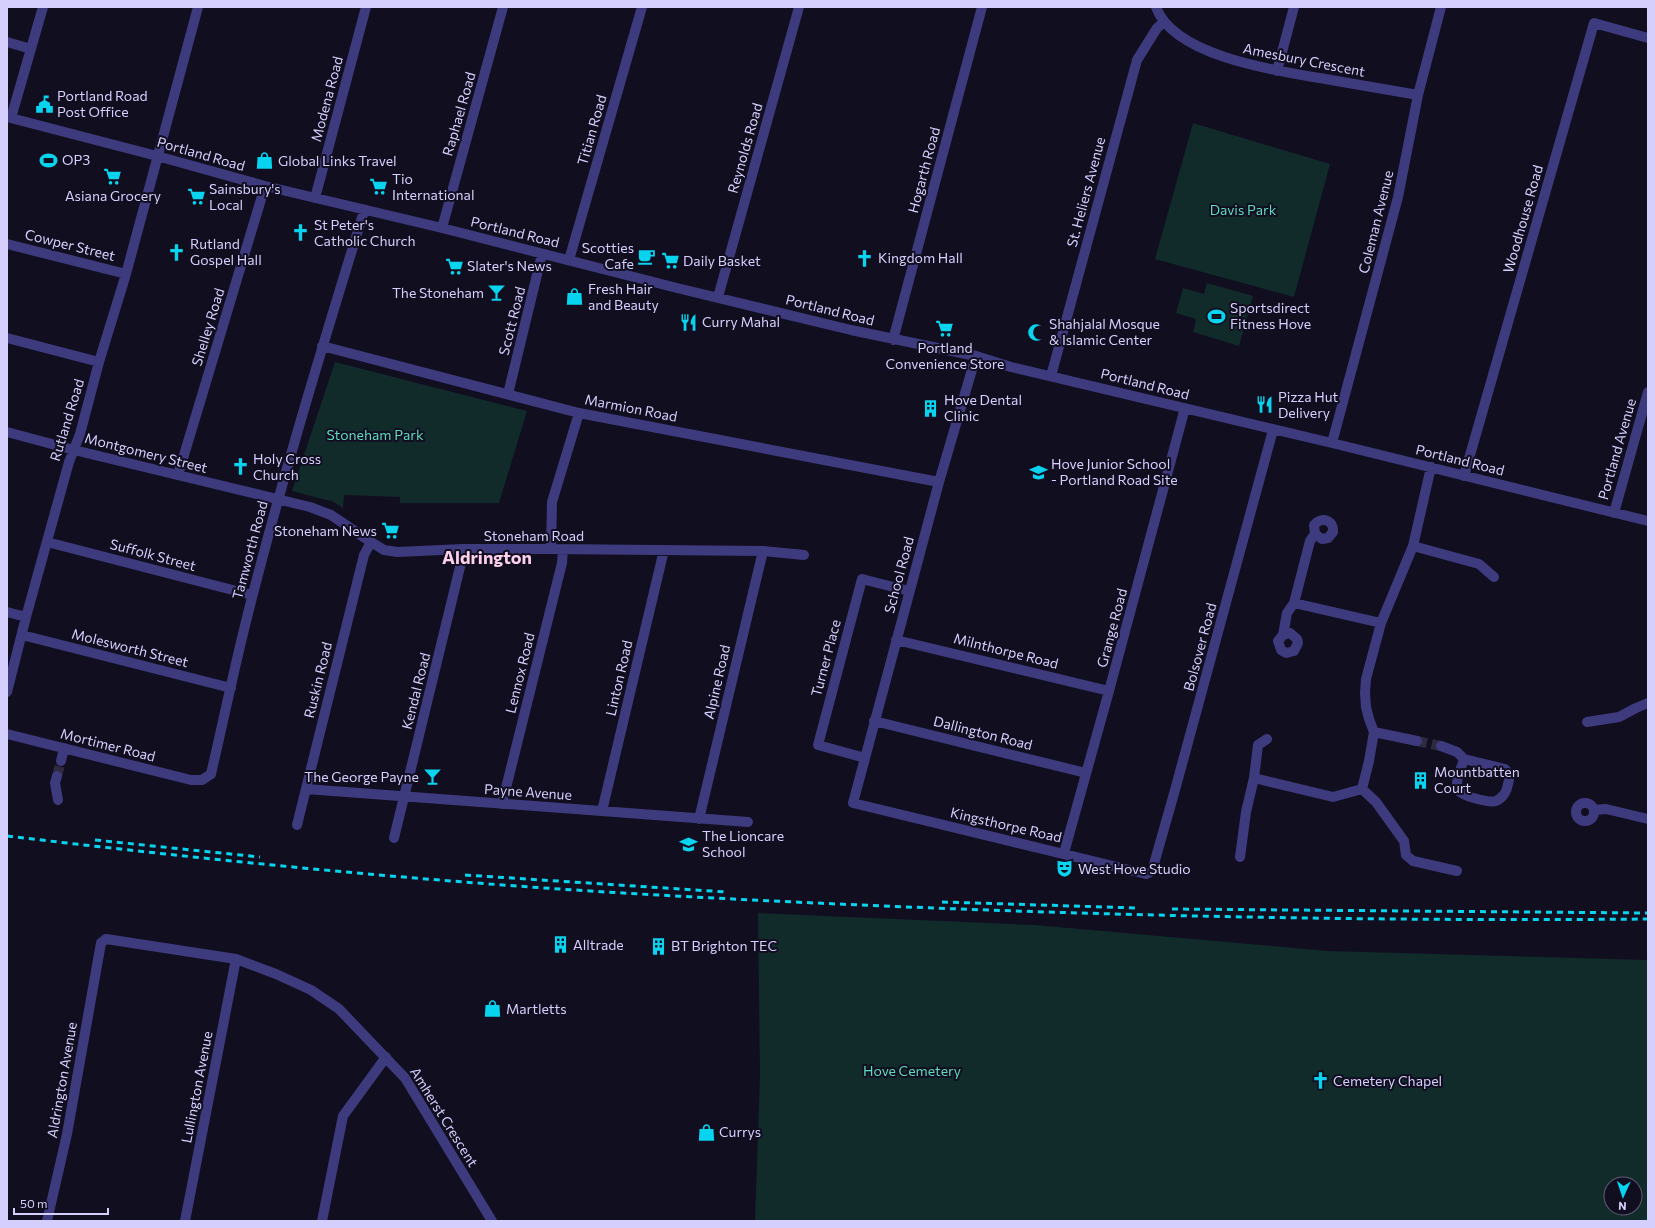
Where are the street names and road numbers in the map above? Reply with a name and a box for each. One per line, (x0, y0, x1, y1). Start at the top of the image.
street label: Amesbury Crescent (1242, 39, 1367, 80)
street label: Modena Road (307, 54, 346, 144)
street label: Raphael Road (438, 70, 479, 158)
street label: Titian Road (573, 93, 610, 167)
street label: Reynolds Road (724, 101, 766, 195)
street label: Hogarth Road (904, 125, 943, 215)
street label: Portland Road (155, 133, 247, 174)
street label: St. Heliers Avenue (1063, 135, 1108, 249)
street label: Woodhouse Road (1499, 163, 1546, 275)
street label: Coleman Avenue (1354, 168, 1397, 275)
street label: Portland Road (469, 212, 561, 251)
street label: Cowper Street (23, 225, 117, 264)
street label: Scott Road (495, 285, 528, 357)
street label: Shelley Road (188, 286, 227, 368)
street label: Portland Road (784, 290, 876, 329)
street label: Portland Road (1099, 364, 1191, 403)
street label: Rutland Road (46, 377, 87, 463)
street label: Marmion Road (583, 390, 679, 425)
street label: Portland Avenue (1594, 396, 1639, 501)
street label: Montgomery Street (83, 429, 210, 476)
street label: Portland Road (1414, 440, 1506, 479)
street label: Tamworth Road (228, 499, 271, 601)
street label: Stoneham Road (484, 527, 584, 544)
street label: Suffolk Street (108, 535, 198, 574)
street label: School Road (880, 535, 917, 615)
street label: Grange Road (1093, 586, 1130, 669)
street label: Bolsover Road (1180, 601, 1219, 693)
street label: Turner Place (807, 618, 844, 698)
street label: Molesworth Street (70, 625, 191, 670)
street label: Milnthorpe Road (952, 629, 1060, 672)
street label: Lennox Road (501, 631, 538, 715)
street label: Linton Road (602, 638, 635, 717)
street label: Ruskin Road (300, 640, 335, 720)
street label: Alpine Road (700, 643, 733, 721)
street label: Kendal Road (398, 651, 433, 731)
street label: Dallington Road (932, 712, 1034, 753)
street label: Mortimer Road (59, 725, 157, 765)
street label: Payne Avenue (484, 780, 572, 803)
street label: Kingsthorpe Road (949, 803, 1063, 846)
street label: Aldrington Avenue (43, 1021, 80, 1139)
street label: Lullington Avenue (177, 1030, 216, 1144)
street label: Amherst Crescent (407, 1064, 482, 1170)

